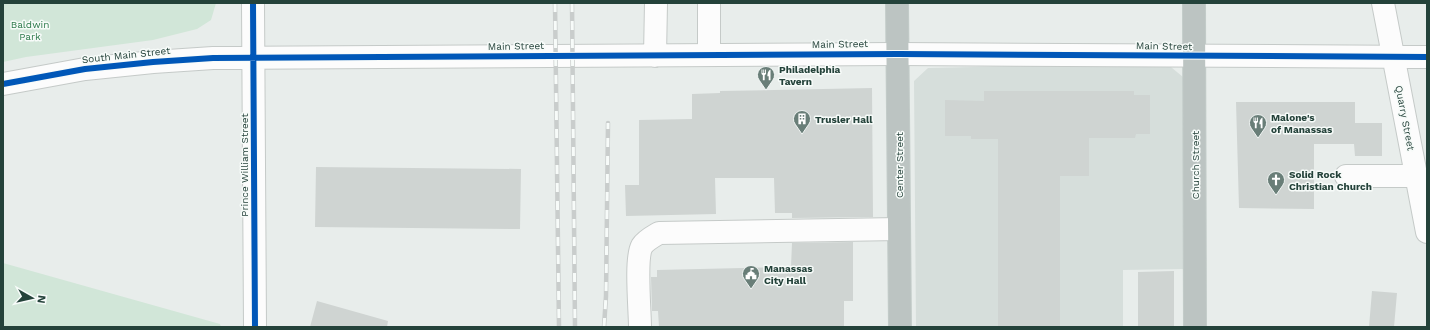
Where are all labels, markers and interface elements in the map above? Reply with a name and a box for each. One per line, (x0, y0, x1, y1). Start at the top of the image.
park label: Baldwin Park (11, 19, 49, 42)
street label: Main Street (812, 38, 869, 50)
street label: Main Street (488, 40, 545, 52)
street label: Main Street (1136, 40, 1193, 52)
street label: South Main Street (81, 45, 172, 65)
place label: Philadelphia Tavern (779, 64, 841, 87)
restaurant icon: Philadelphia Tavern (756, 65, 776, 90)
street label: Quarry Street (1393, 85, 1417, 152)
building icon: Trusler Hall (792, 109, 812, 134)
place label: Malone's of Manassas (1271, 112, 1333, 135)
street label: Prince William Street (239, 113, 250, 217)
restaurant icon: Malone's of Manassas (1248, 113, 1268, 138)
place label: Trusler Hall (815, 114, 873, 125)
street label: Church Street (1190, 130, 1201, 199)
street label: Center Street (894, 131, 905, 198)
place label: Solid Rock Christian Church (1289, 169, 1372, 192)
church icon: Solid Rock Christian Church (1266, 170, 1286, 195)
place label: Manassas City Hall (764, 263, 813, 286)
public building icon: Manassas City Hall (741, 264, 761, 289)
north arrow (12, 278, 52, 318)
text: N (34, 294, 48, 304)

